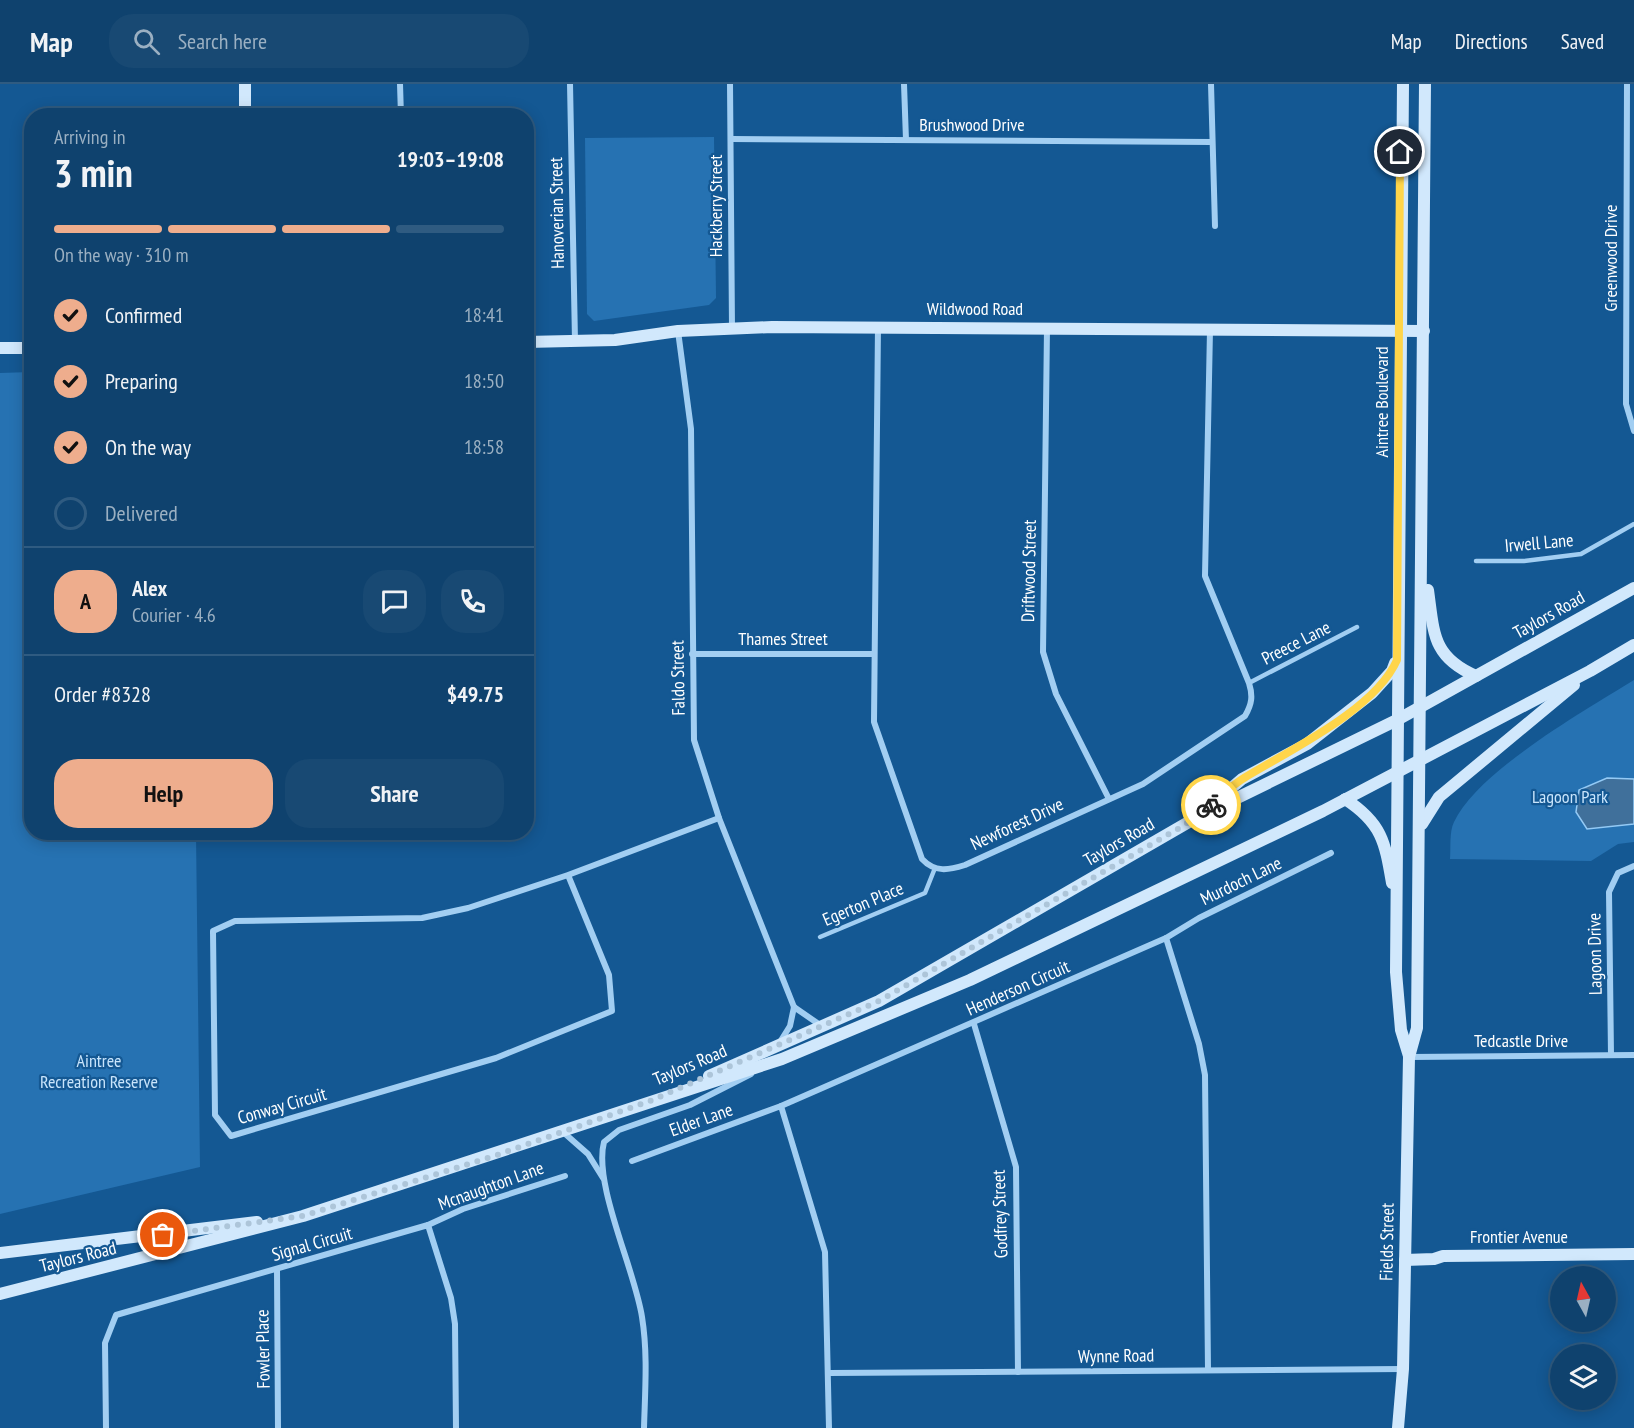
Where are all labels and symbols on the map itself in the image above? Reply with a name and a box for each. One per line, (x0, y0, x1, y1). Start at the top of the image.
street label: Brushwood Drive (919, 113, 1025, 136)
pin (1374, 126, 1425, 177)
street label: Hackberry Street (704, 155, 727, 257)
street label: Hanoverian Street (544, 157, 569, 269)
street label: Greenwood Drive (1599, 205, 1622, 311)
street label: Wildwood Road (927, 297, 1023, 320)
street label: Aintree Boulevard (1370, 346, 1393, 458)
street label: Driftwood Street (1016, 519, 1041, 622)
street label: Irwell Lane (1504, 528, 1574, 557)
street label: Taylors Road (1509, 586, 1588, 644)
street label: Preece Lane (1257, 615, 1334, 670)
street label: Thames Street (738, 627, 828, 650)
street label: Faldo Street (665, 640, 690, 716)
courier (1181, 775, 1241, 835)
park label: Lagoon Park (1532, 785, 1608, 808)
street label: Newforest Drive (967, 792, 1067, 855)
street label: Taylors Road (1079, 812, 1158, 871)
street label: Murdoch Lane (1196, 851, 1285, 910)
street label: Egerton Place (819, 876, 907, 931)
street label: Lagoon Drive (1582, 913, 1607, 995)
street label: Henderson Circuit (962, 954, 1073, 1021)
street label: Tedcastle Drive (1474, 1029, 1568, 1052)
street label: Taylors Road (649, 1039, 730, 1090)
park label: Aintree Recreation Reserve (40, 1049, 158, 1093)
street label: Conway Circuit (235, 1082, 329, 1129)
street label: Elder Lane (666, 1097, 736, 1142)
street label: Mcnaughton Lane (435, 1156, 547, 1215)
street label: Godfrey Street (986, 1169, 1013, 1259)
street label: Fields Street (1374, 1203, 1399, 1281)
pin (137, 1209, 188, 1260)
street label: Signal Circuit (269, 1221, 355, 1266)
street label: Frontier Avenue (1470, 1225, 1568, 1248)
street label: Taylors Road (37, 1236, 119, 1277)
north arrow (1550, 1266, 1616, 1332)
street label: Fowler Place (250, 1309, 275, 1389)
street label: Wynne Road (1078, 1343, 1154, 1368)

